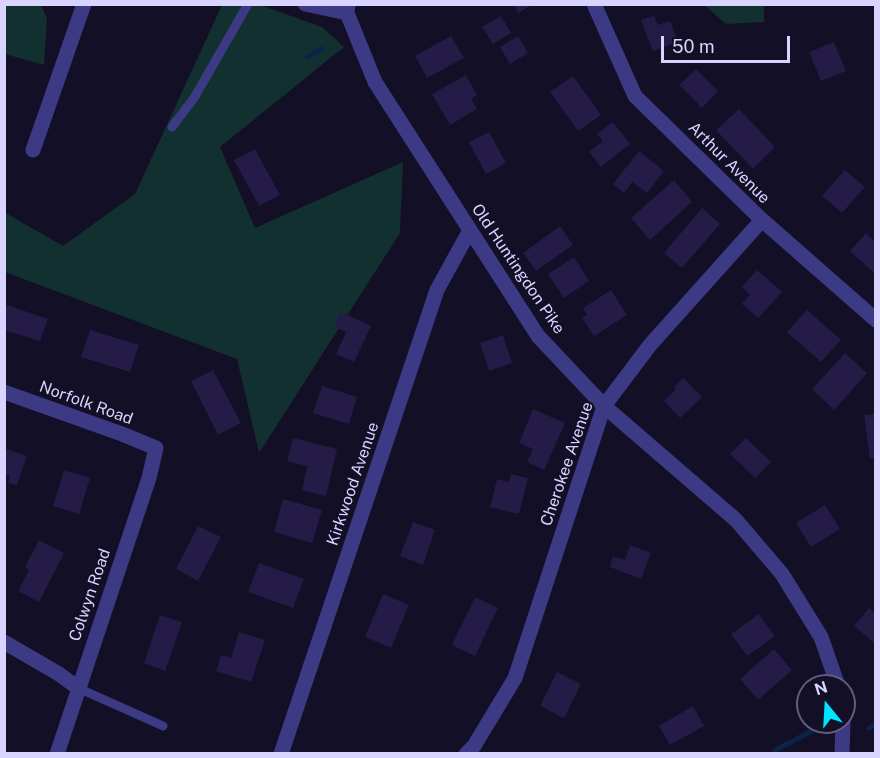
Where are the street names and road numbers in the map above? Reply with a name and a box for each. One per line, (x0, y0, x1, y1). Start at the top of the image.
street label: Arthur Avenue (684, 118, 774, 208)
street label: Old Huntingdon Pike (467, 200, 569, 338)
street label: Norfolk Road (37, 377, 135, 429)
street label: Cherokee Avenue (537, 399, 597, 529)
street label: Kirkwood Avenue (323, 420, 383, 548)
street label: Colwyn Road (65, 546, 115, 644)

